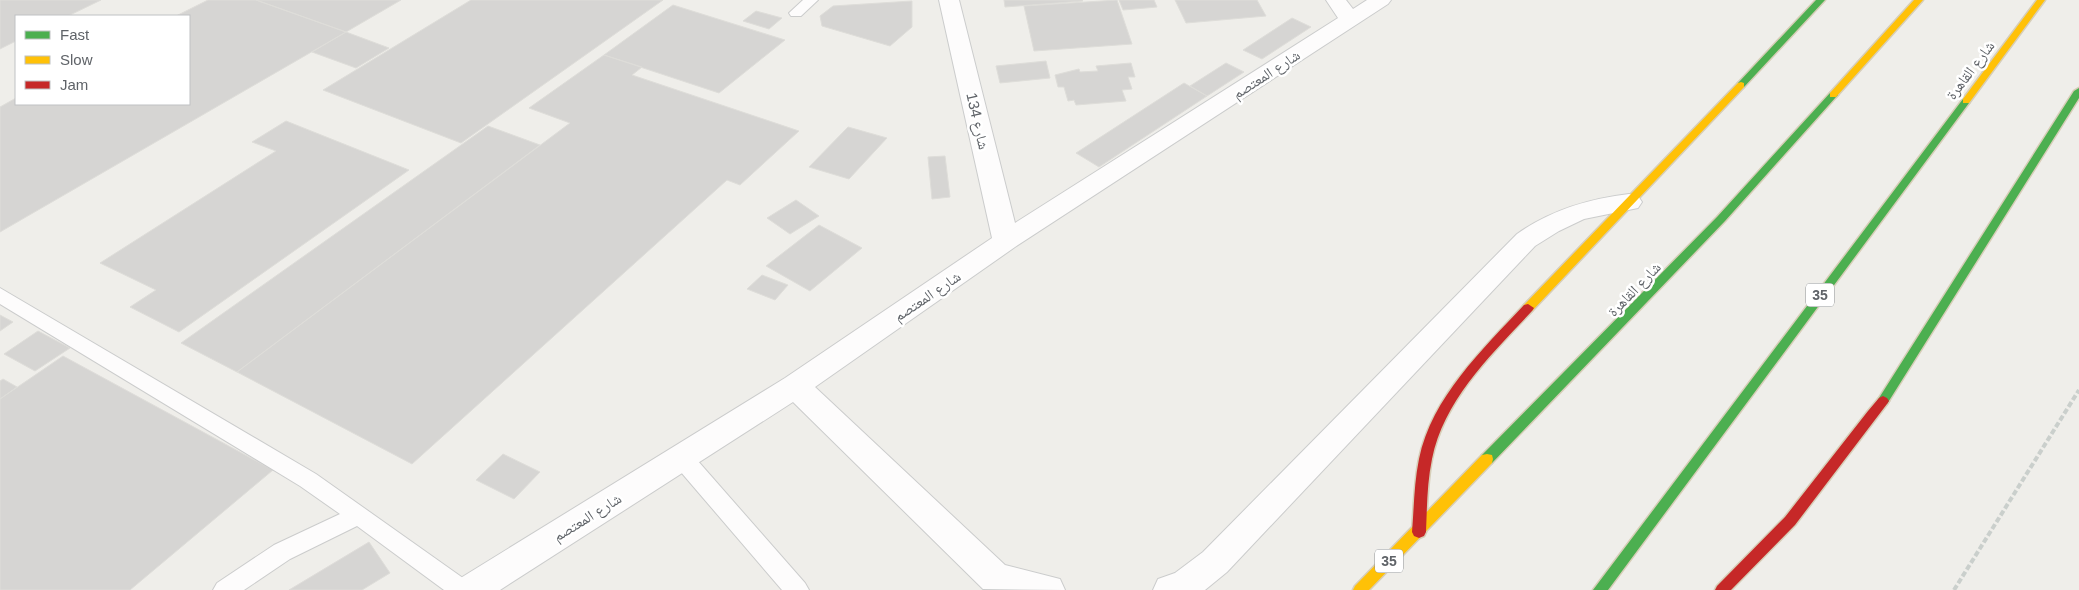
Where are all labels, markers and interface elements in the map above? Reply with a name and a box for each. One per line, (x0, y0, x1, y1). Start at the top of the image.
legend (15, 15, 190, 105)
text: Fast (60, 26, 90, 43)
street label: شارع القاهرة (1942, 37, 1999, 104)
street label: شارع المعتصم (1229, 46, 1304, 104)
text: Slow (60, 51, 93, 68)
text: Jam (60, 76, 88, 93)
street label: شارع 134 (961, 91, 993, 152)
street label: شارع القاهرة (1604, 258, 1666, 321)
street label: شارع المعتصم (890, 267, 965, 326)
road number: 35 (1806, 284, 1834, 306)
street label: شارع المعتصم (550, 489, 625, 546)
road number: 35 (1375, 550, 1403, 572)

